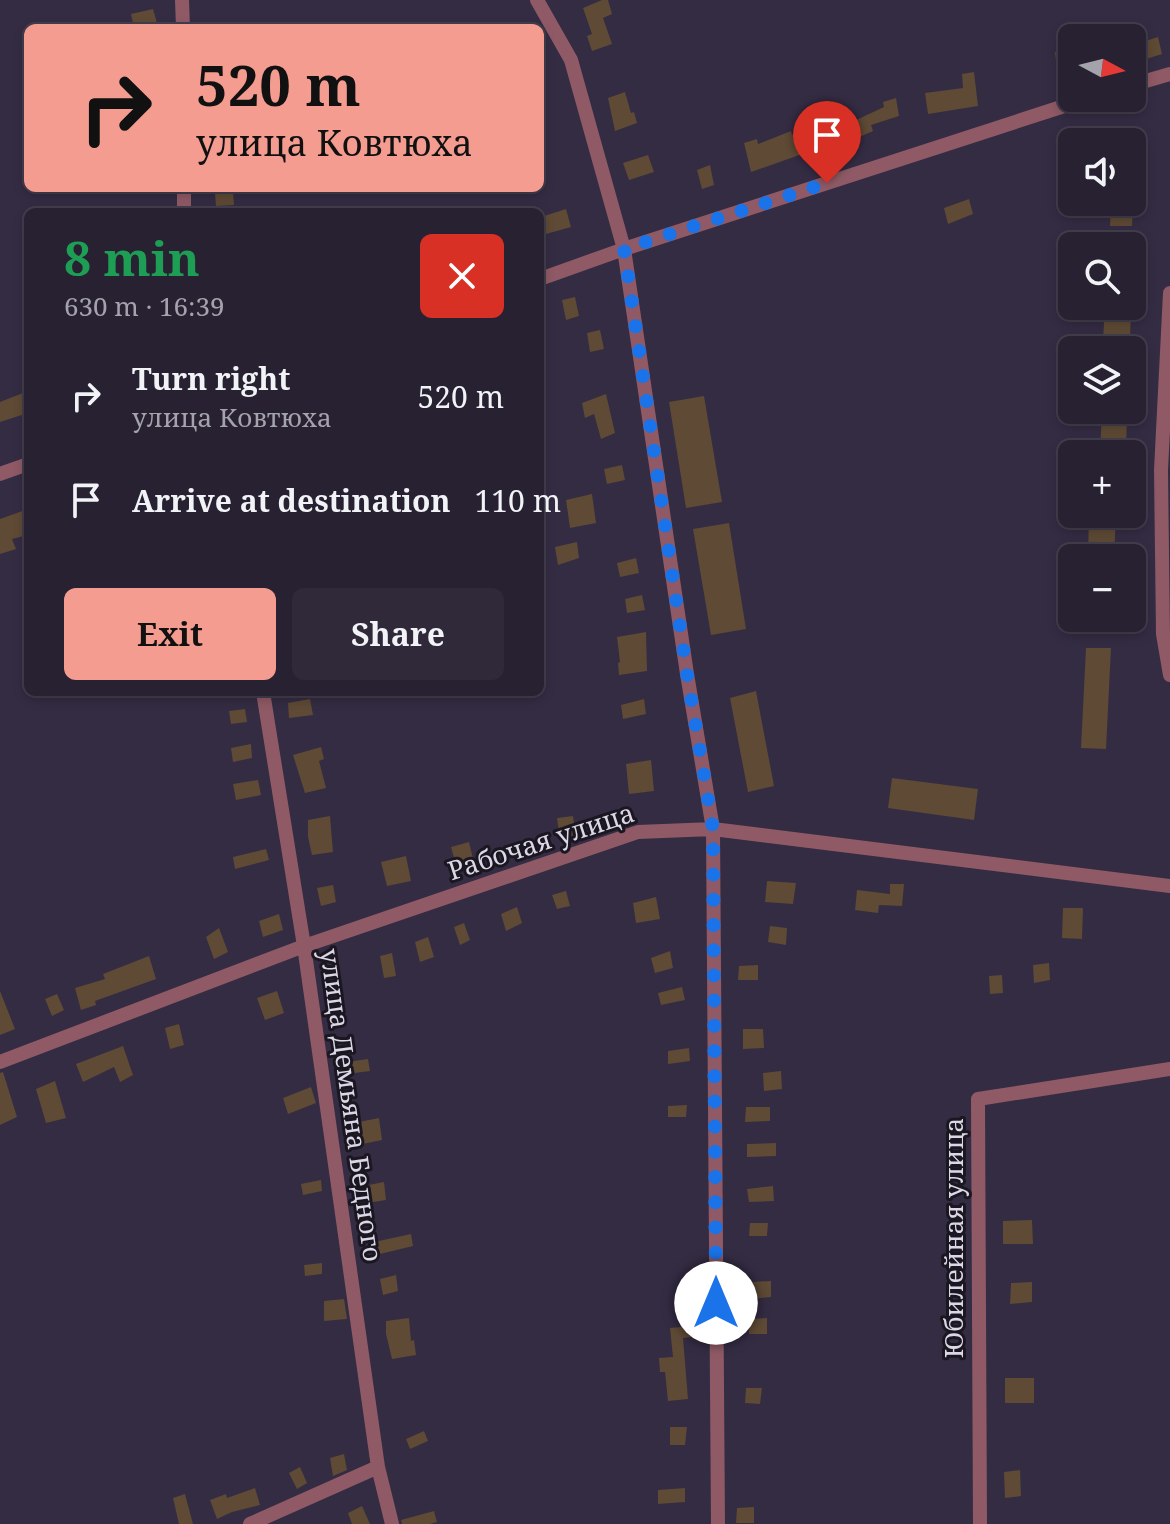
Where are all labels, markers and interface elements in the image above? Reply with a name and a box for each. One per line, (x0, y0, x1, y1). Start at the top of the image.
north arrow (1058, 24, 1146, 112)
map controls (1058, 24, 1146, 632)
text: 520 m (196, 46, 361, 122)
icon: right (64, 56, 168, 160)
pin (793, 101, 861, 183)
icon: arrive (805, 113, 849, 157)
text: улица Ковтюха (196, 118, 473, 167)
button: sound (1058, 128, 1146, 216)
text: 8 min (64, 225, 200, 290)
button: search (1058, 232, 1146, 320)
button: close (420, 234, 504, 318)
text: 630 m · 16:39 (64, 288, 225, 324)
button: layers (1058, 336, 1146, 424)
text: Turn right (132, 358, 290, 399)
icon: right (64, 374, 108, 418)
text: 520 m (418, 376, 504, 417)
text: улица Ковтюха (132, 399, 332, 435)
button: + (1058, 440, 1146, 528)
icon: arrive (64, 478, 108, 522)
text: Arrive at destination (132, 480, 451, 521)
text: 110 m (475, 480, 561, 521)
button: − (1058, 544, 1146, 632)
button: Exit (64, 588, 276, 680)
button: Share (292, 588, 504, 680)
street label: Рабочая улица (443, 794, 639, 888)
street label: улица Демьяна Бедного (312, 946, 392, 1264)
street label: Юбилейная улица (935, 1118, 971, 1358)
position arrow (674, 1261, 758, 1345)

